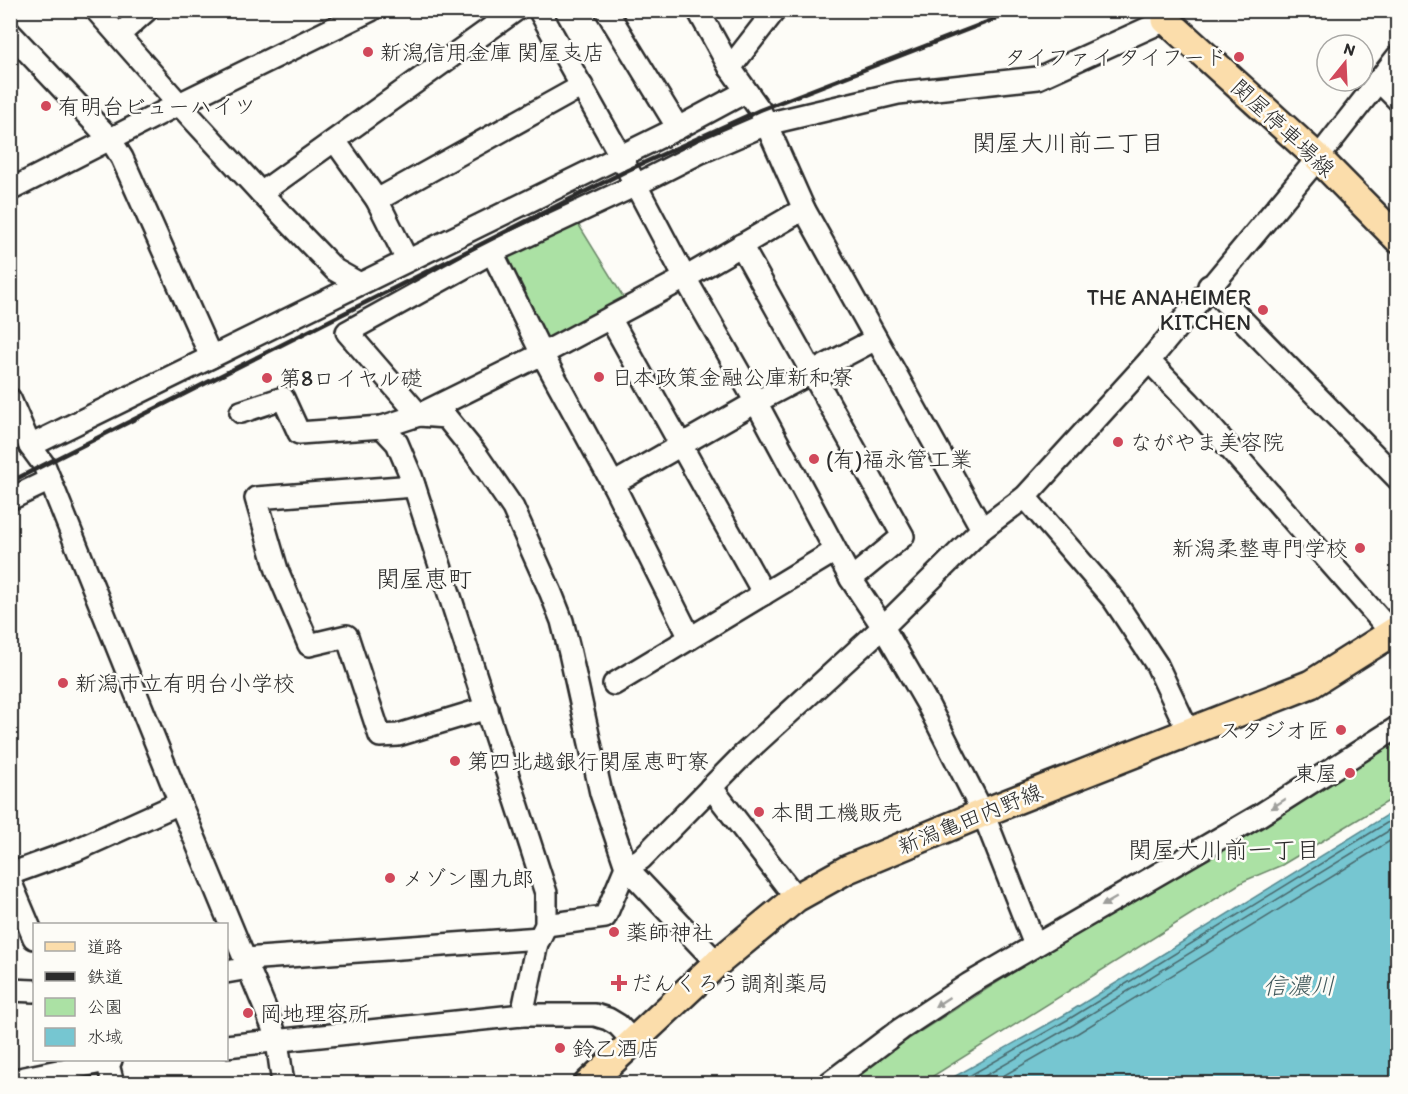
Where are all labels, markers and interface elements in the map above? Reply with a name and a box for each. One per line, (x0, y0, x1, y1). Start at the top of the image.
north arrow (1315, 33, 1375, 93)
place label: 新潟信用金庫 関屋支店 (380, 39, 605, 66)
text: N (1341, 39, 1358, 60)
place label: タイファイ タイフード (1004, 44, 1227, 71)
marker: 新潟信用金庫 関屋支店 (361, 45, 375, 59)
marker: タイファイ タイフード (1232, 50, 1246, 64)
street label: 関屋停車場線 (1226, 73, 1340, 183)
place label: 有明台ビューハイツ (58, 93, 256, 120)
marker: 有明台ビューハイツ (39, 99, 53, 113)
district label: 関屋大川前二丁目 (972, 128, 1164, 157)
place label: THE ANAHEIMER KITCHEN (1087, 284, 1251, 336)
marker: THE ANAHEIMER KITCHEN (1256, 303, 1270, 317)
place label: 日本政策金融公庫新和寮 (611, 364, 853, 391)
place label: 第8ロイヤル礎 (279, 365, 423, 392)
marker: 日本政策金融公庫新和寮 (592, 370, 606, 384)
marker: 第8ロイヤル礎 (260, 371, 274, 385)
place label: ながやま美容院 (1130, 429, 1284, 456)
marker: ながやま美容院 (1111, 435, 1125, 449)
place label: (有)福永管工業 (826, 446, 972, 473)
marker: (有)福永管工業 (807, 452, 821, 466)
place label: 新潟柔整専門学校 (1172, 535, 1348, 562)
marker: 新潟柔整専門学校 (1353, 541, 1367, 555)
district label: 関屋恵町 (376, 564, 472, 593)
place label: 新潟市立有明台小学校 (75, 670, 295, 697)
marker: 新潟市立有明台小学校 (56, 676, 70, 690)
place label: スタジオ匠 (1219, 717, 1329, 744)
marker: スタジオ匠 (1334, 723, 1348, 737)
place label: 第四北越銀行関屋恵町寮 (467, 748, 709, 775)
marker: 第四北越銀行関屋恵町寮 (448, 754, 462, 768)
place label: 東屋 (1294, 760, 1338, 787)
marker: 東屋 (1343, 766, 1357, 780)
street label: 新潟亀田内野線 (894, 778, 1046, 860)
one-way arrow (1269, 798, 1286, 809)
place label: 本間工機販売 (771, 799, 903, 826)
marker: 本間工機販売 (752, 805, 766, 819)
district label: 関屋大川前一丁目 (1128, 835, 1320, 864)
place label: メゾン團九郎 (402, 865, 534, 892)
marker: メゾン團九郎 (383, 871, 397, 885)
one-way arrow (1100, 897, 1117, 907)
place label: 薬師神社 (626, 919, 714, 946)
legend (33, 923, 228, 1061)
marker: 薬師神社 (607, 925, 621, 939)
text: 道路 (87, 936, 123, 958)
text: 鉄道 (87, 966, 123, 988)
place label: だんくろう調剤薬局 (631, 970, 829, 997)
water label: 信濃川 (1263, 971, 1335, 1000)
marker: だんくろう調剤薬局 (612, 976, 626, 990)
text: 公園 (87, 996, 123, 1018)
one-way arrow (934, 996, 950, 1007)
place label: 岡地理容所 (260, 1000, 370, 1027)
marker: 岡地理容所 (241, 1006, 255, 1020)
text: 水域 (87, 1026, 123, 1048)
place label: 鈴乙酒店 (572, 1035, 660, 1062)
marker: 鈴乙酒店 (553, 1041, 567, 1055)

